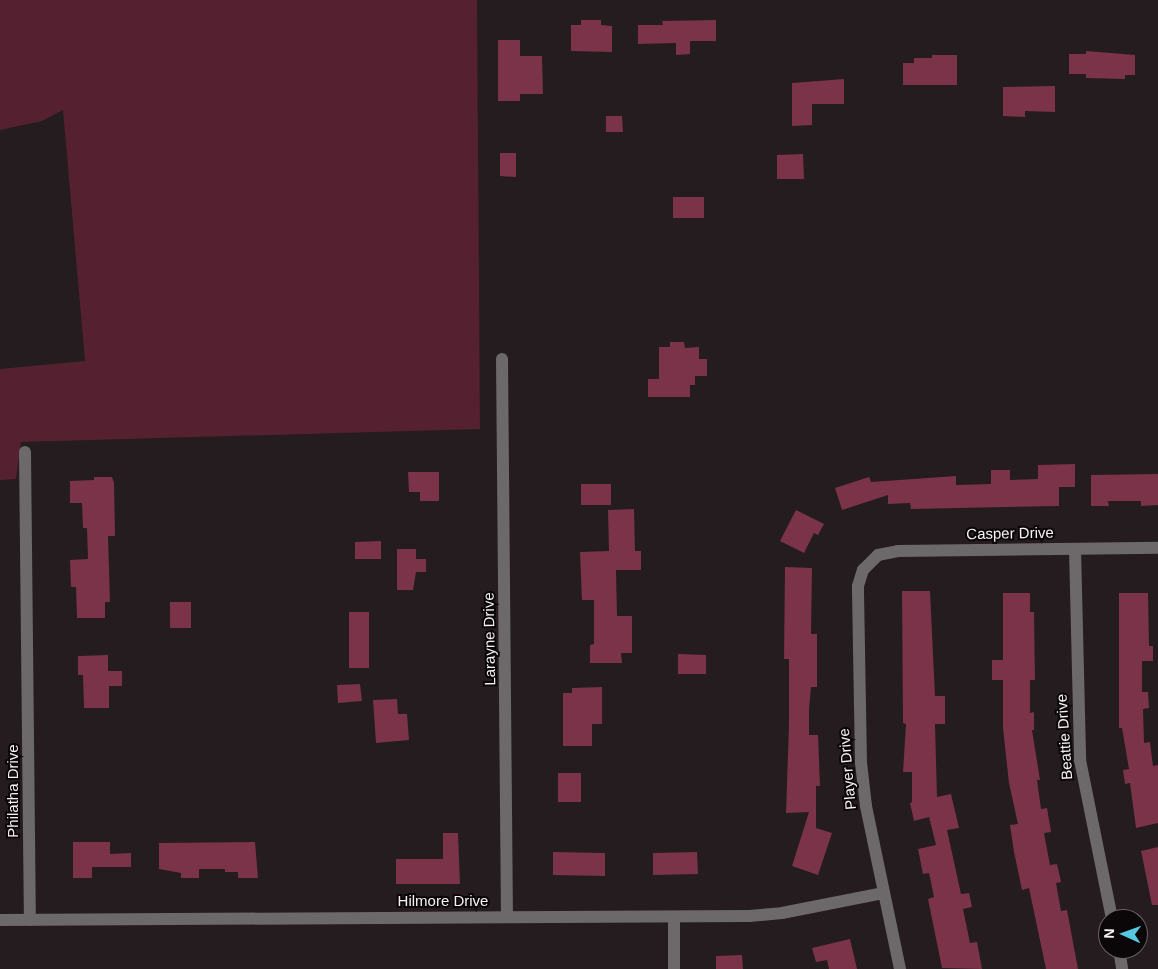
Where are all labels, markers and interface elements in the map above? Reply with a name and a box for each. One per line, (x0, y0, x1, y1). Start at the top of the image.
street label: Casper Drive (966, 523, 1054, 543)
street label: Larayne Drive (479, 592, 499, 686)
street label: Beattie Drive (1052, 694, 1076, 780)
street label: Player Drive (834, 728, 860, 810)
street label: Philatha Drive (4, 744, 22, 838)
street label: Hilmore Drive (398, 892, 488, 910)
north arrow (1098, 909, 1148, 959)
text: N (1101, 928, 1117, 939)

